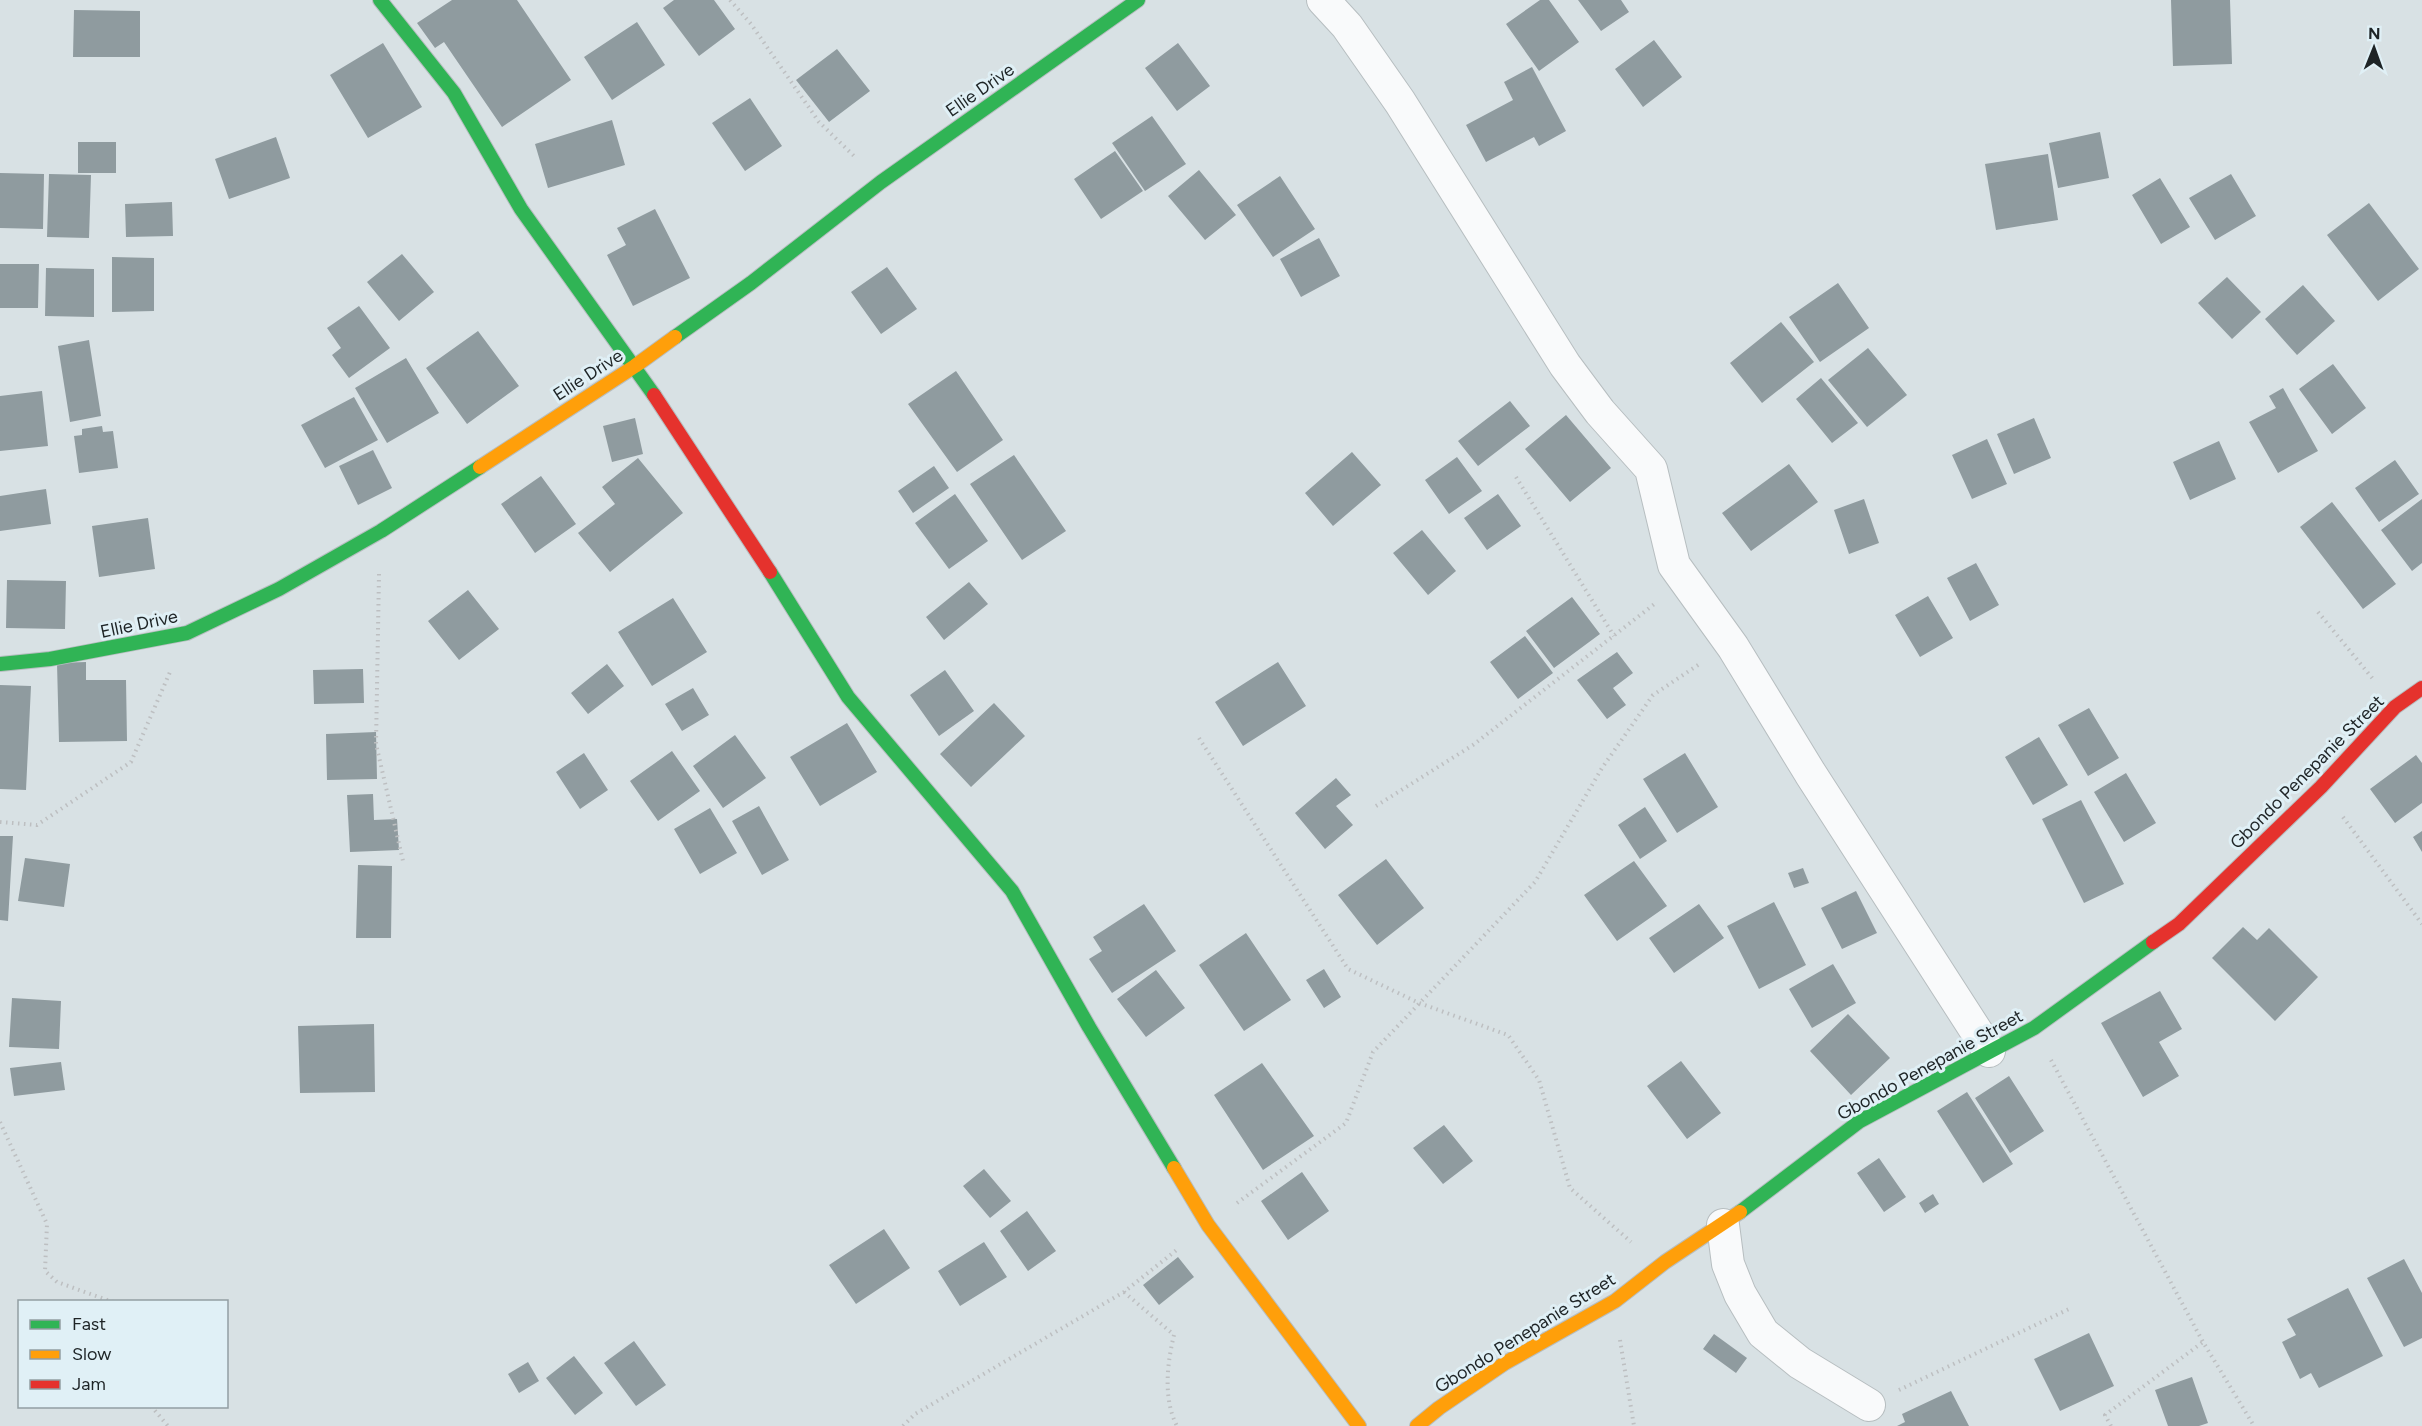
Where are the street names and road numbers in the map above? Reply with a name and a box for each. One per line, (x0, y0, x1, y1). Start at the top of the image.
street label: Ellie Drive (941, 58, 1019, 122)
street label: Ellie Drive (549, 344, 627, 406)
street label: Ellie Drive (98, 605, 180, 643)
street label: Gbondo Penepanie Street (2225, 690, 2389, 854)
street label: Gbondo Penepanie Street (1833, 1005, 2027, 1125)
street label: Gbondo Penepanie Street (1431, 1268, 1620, 1398)

